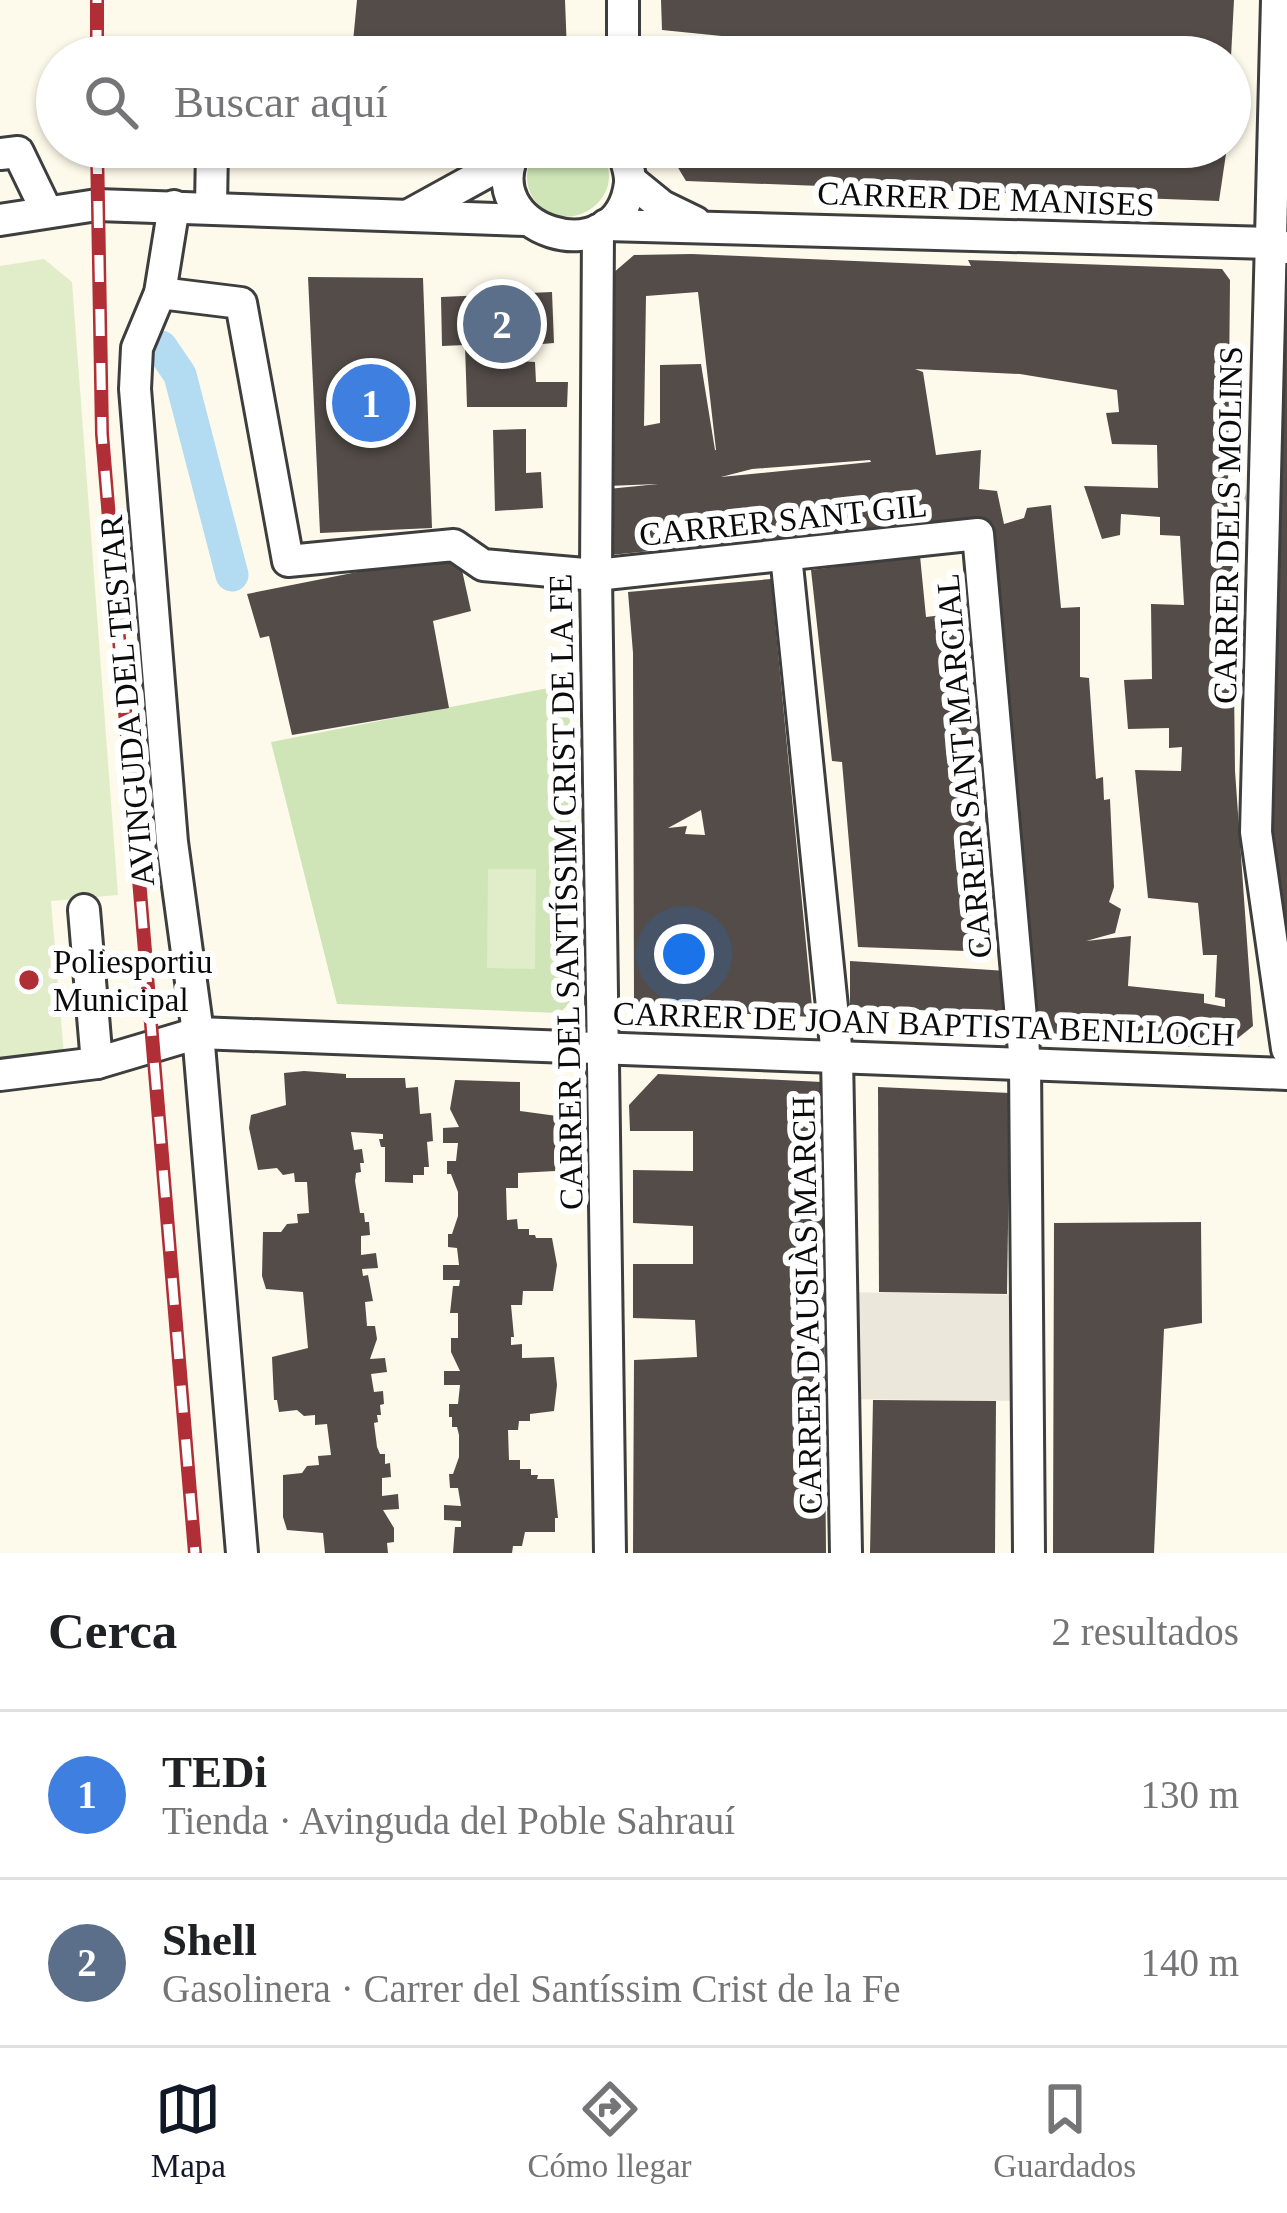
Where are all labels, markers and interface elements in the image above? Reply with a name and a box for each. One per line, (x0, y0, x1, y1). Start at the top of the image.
search box (36, 36, 1251, 168)
icon: search (78, 69, 144, 135)
text: Buscar aquí (174, 77, 388, 127)
street label: CARRER DE MANISES (817, 175, 1155, 223)
pin: 2 (463, 279, 541, 369)
street label: CARRER DELS MOLINS (1207, 346, 1249, 704)
pin: 1 (332, 358, 410, 448)
street label: CARRER SANT GIL (637, 487, 929, 553)
street label: AVINGUDA DEL TESTAR (93, 514, 161, 888)
street label: CARRER SANT MARCIAL (929, 572, 999, 960)
street label: CARRER DEL SANTÍSSIM CRIST DE LA FE (542, 574, 590, 1210)
your location (654, 924, 714, 984)
place label: Poliesportiu Municipal (53, 944, 213, 1018)
marker: Poliesportiu Municipal (16, 967, 42, 993)
street label: CARRER DE JOAN BAPTISTA BENLLOCH (612, 995, 1236, 1053)
street label: CARRER D'AUSIÀS MARCH (785, 1095, 829, 1515)
text: Cerca (48, 1603, 177, 1659)
text: 2 resultados (1052, 1610, 1239, 1653)
text: TEDi (162, 1747, 267, 1797)
text: 1 (77, 1773, 97, 1816)
text: 130 m (1140, 1773, 1239, 1816)
text: Tienda · Avinguda del Poble Sahrauí (162, 1799, 735, 1842)
text: Shell (162, 1915, 257, 1965)
text: 2 (77, 1941, 97, 1984)
text: 140 m (1140, 1941, 1239, 1984)
text: Gasolinera · Carrer del Santíssim Crist de la Fe (162, 1967, 901, 2010)
tab: Mapa (151, 2076, 226, 2185)
tab: Cómo llegar (528, 2076, 692, 2185)
tab: Guardados (993, 2076, 1136, 2185)

